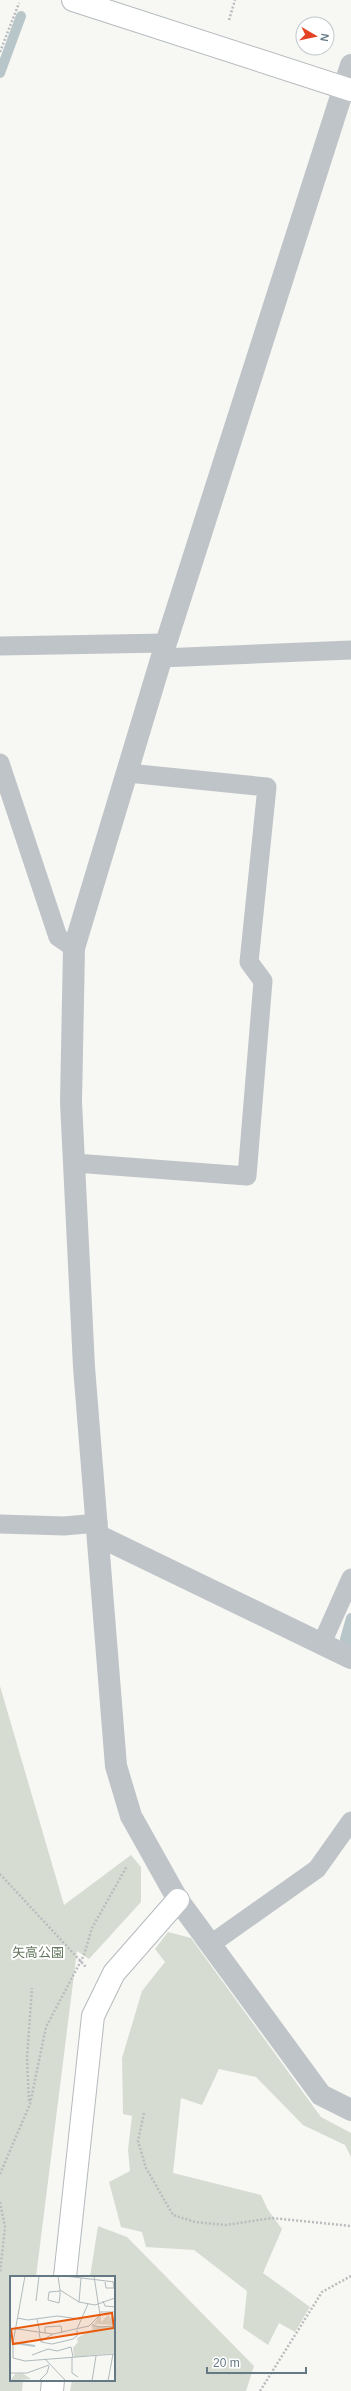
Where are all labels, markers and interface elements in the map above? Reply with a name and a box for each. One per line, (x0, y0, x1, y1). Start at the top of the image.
north arrow (295, 16, 335, 56)
text: N (318, 33, 331, 42)
park label: 矢高公園 (12, 1945, 64, 1960)
inset map (10, 2276, 115, 2381)
scale bar (207, 2349, 306, 2375)
text: 20 m (213, 2356, 240, 2370)

